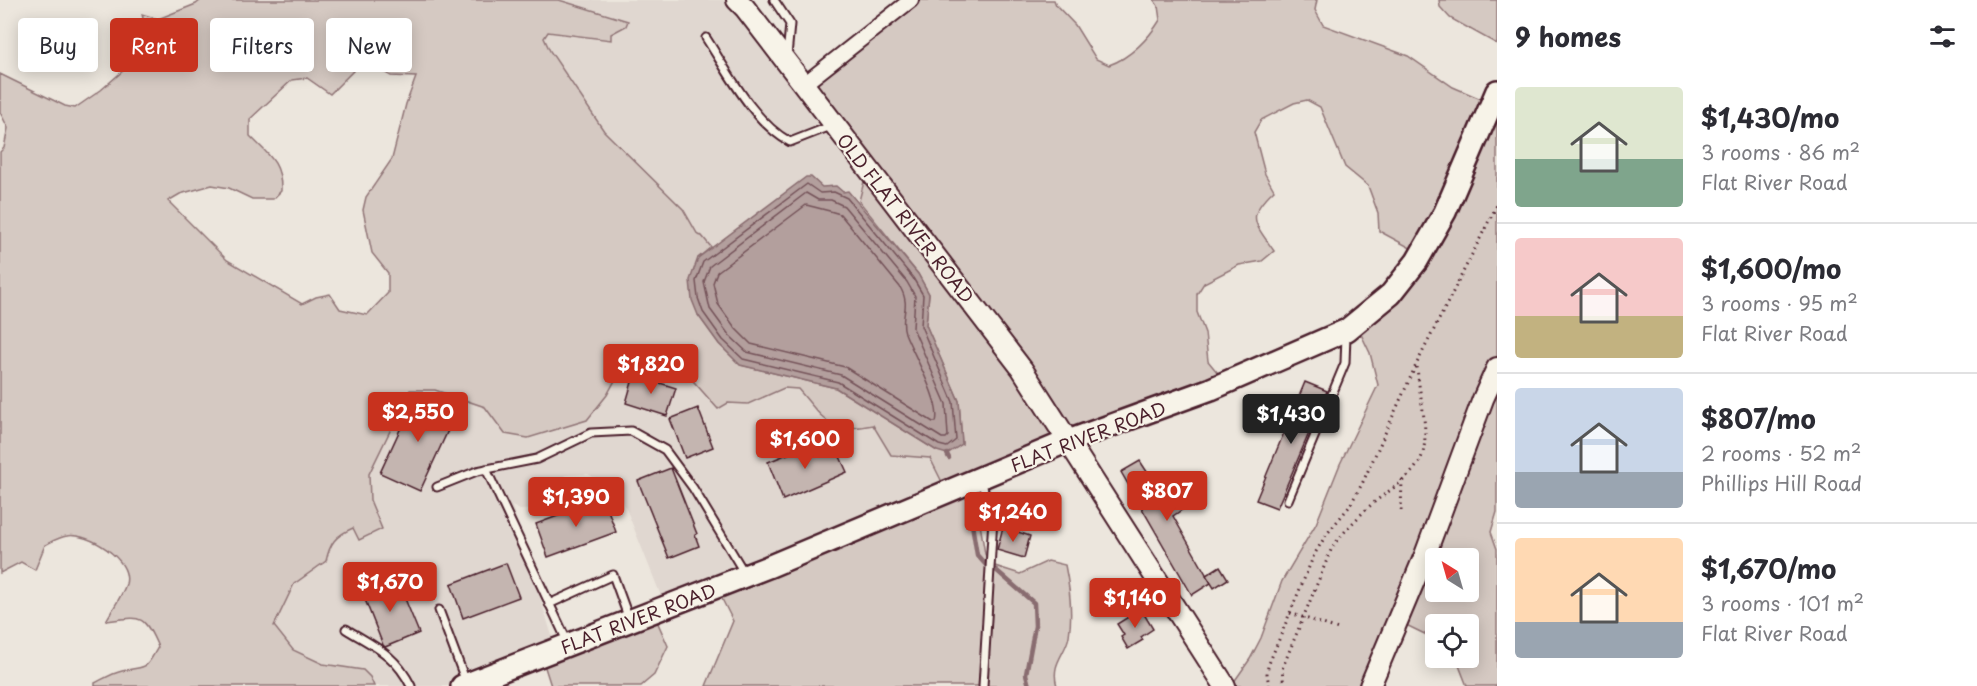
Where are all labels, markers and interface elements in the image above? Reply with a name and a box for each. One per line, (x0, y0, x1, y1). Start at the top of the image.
text: 9 homes (1515, 17, 1621, 56)
chip: Buy (18, 18, 98, 72)
chip: Rent (110, 18, 198, 72)
chip: Filters (210, 18, 314, 72)
chip: New (326, 18, 412, 72)
icon: filters (1926, 20, 1959, 53)
text: $1,430/mo (1701, 98, 1839, 137)
icon: home (1563, 111, 1635, 183)
street label: OLD FLAT RIVER ROAD (831, 127, 981, 309)
text: 3 rooms · 86 m² (1701, 137, 1860, 167)
text: Flat River Road (1701, 167, 1848, 197)
text: $1,600/mo (1701, 249, 1841, 288)
icon: home (1563, 262, 1635, 334)
text: 3 rooms · 95 m² (1701, 288, 1858, 318)
text: Flat River Road (1701, 318, 1848, 348)
pin: $1,820 (602, 344, 700, 395)
text: $1,820 (617, 348, 685, 378)
pin: $2,550 (369, 392, 467, 443)
street label: FLAT RIVER ROAD (1006, 394, 1170, 478)
pin: $1,430 (1242, 394, 1340, 445)
text: $2,550 (382, 396, 454, 426)
text: $1,430 (1257, 398, 1325, 428)
text: $807/mo (1701, 399, 1816, 438)
icon: home (1563, 412, 1635, 484)
pin: $1,600 (756, 419, 854, 470)
text: $1,600 (770, 423, 840, 453)
text: 2 rooms · 52 m² (1701, 438, 1861, 468)
text: Phillips Hill Road (1701, 468, 1862, 498)
pin: $807 (1131, 471, 1203, 522)
text: $807 (1141, 475, 1193, 505)
pin: $1,390 (527, 477, 625, 528)
text: $1,390 (542, 481, 610, 511)
pin: $1,240 (964, 492, 1062, 543)
text: $1,240 (979, 496, 1047, 526)
north arrow (1425, 548, 1479, 602)
map controls (1425, 548, 1479, 668)
text: $1,670/mo (1701, 549, 1836, 588)
pin: $1,670 (341, 562, 439, 613)
icon: home (1563, 562, 1635, 634)
text: $1,670 (357, 566, 423, 596)
street label: FLAT RIVER ROAD (556, 576, 720, 660)
pin: $1,140 (1086, 578, 1184, 629)
text: $1,140 (1104, 582, 1166, 612)
text: 3 rooms · 101 m² (1701, 588, 1864, 618)
button: locate (1425, 614, 1479, 668)
text: Flat River Road (1701, 618, 1848, 648)

